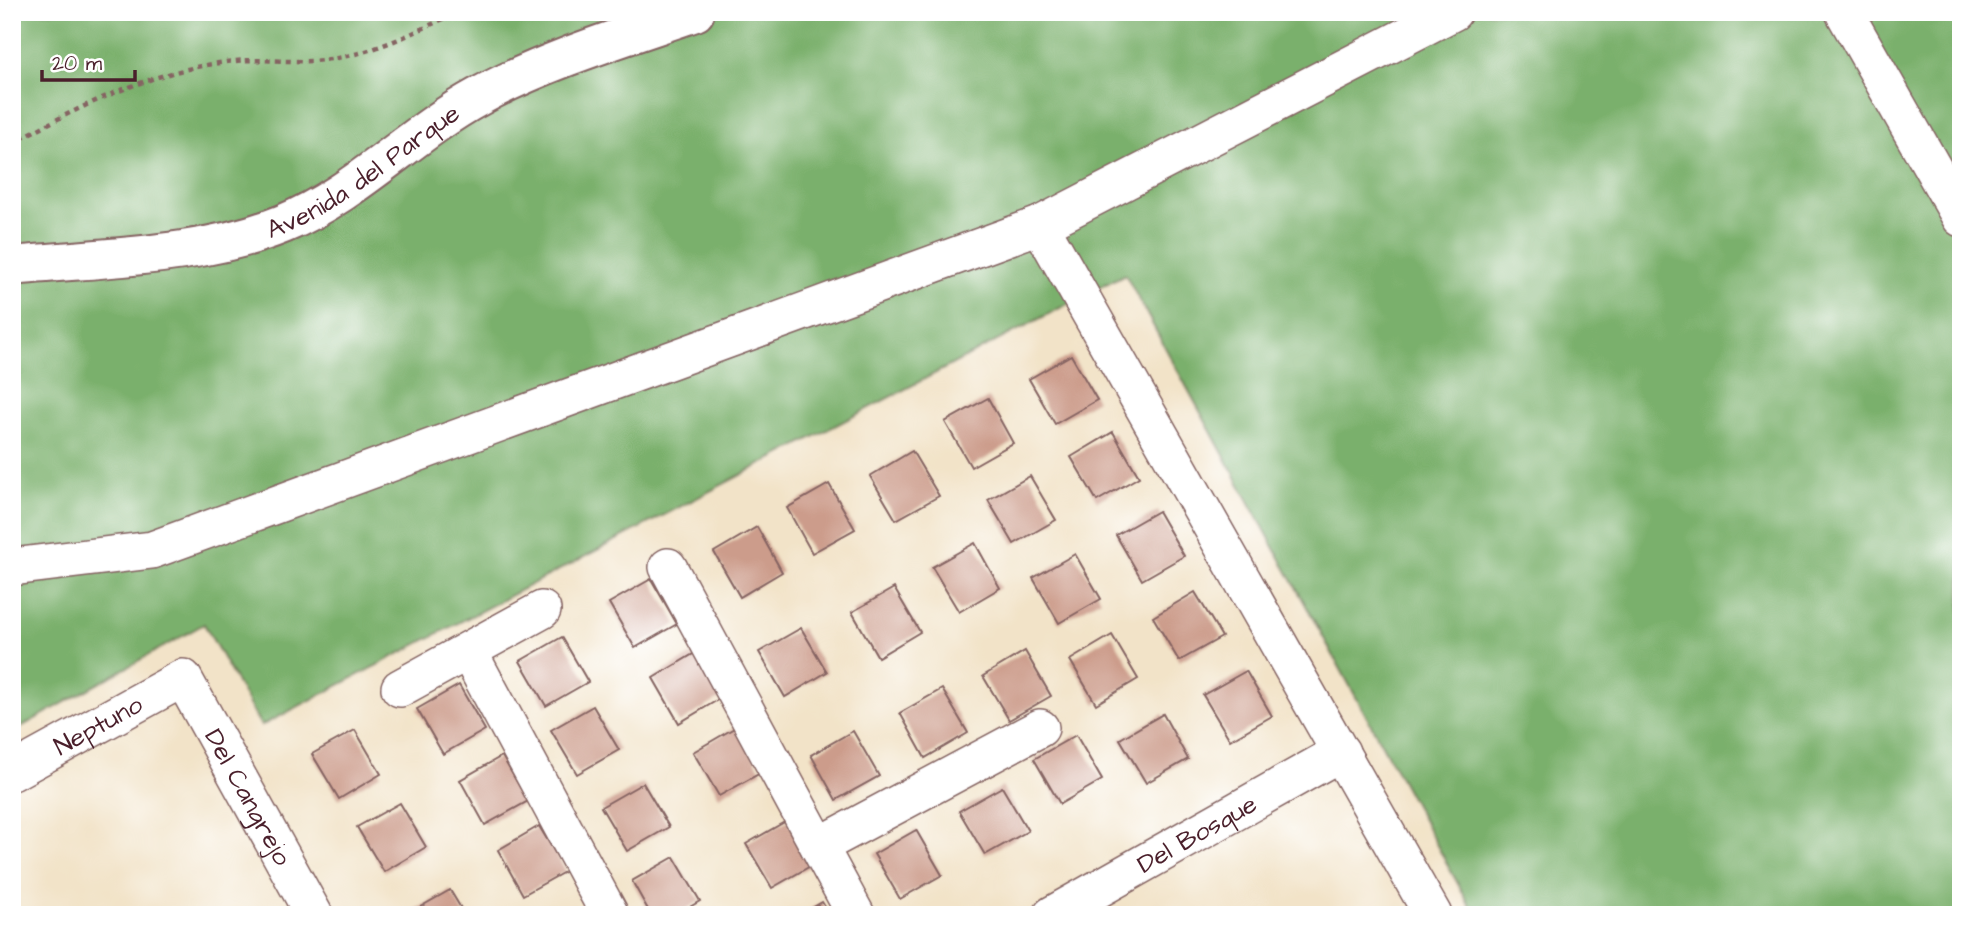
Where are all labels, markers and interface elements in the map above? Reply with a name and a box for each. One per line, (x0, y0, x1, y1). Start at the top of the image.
scale bar (42, 38, 135, 82)
text: 20 m (52, 49, 103, 78)
street label: Avenida del Parque (261, 95, 467, 248)
street label: Neptuno (48, 687, 150, 765)
street label: Del Cangrejo (196, 723, 300, 873)
street label: Del Bosque (1131, 786, 1264, 882)

